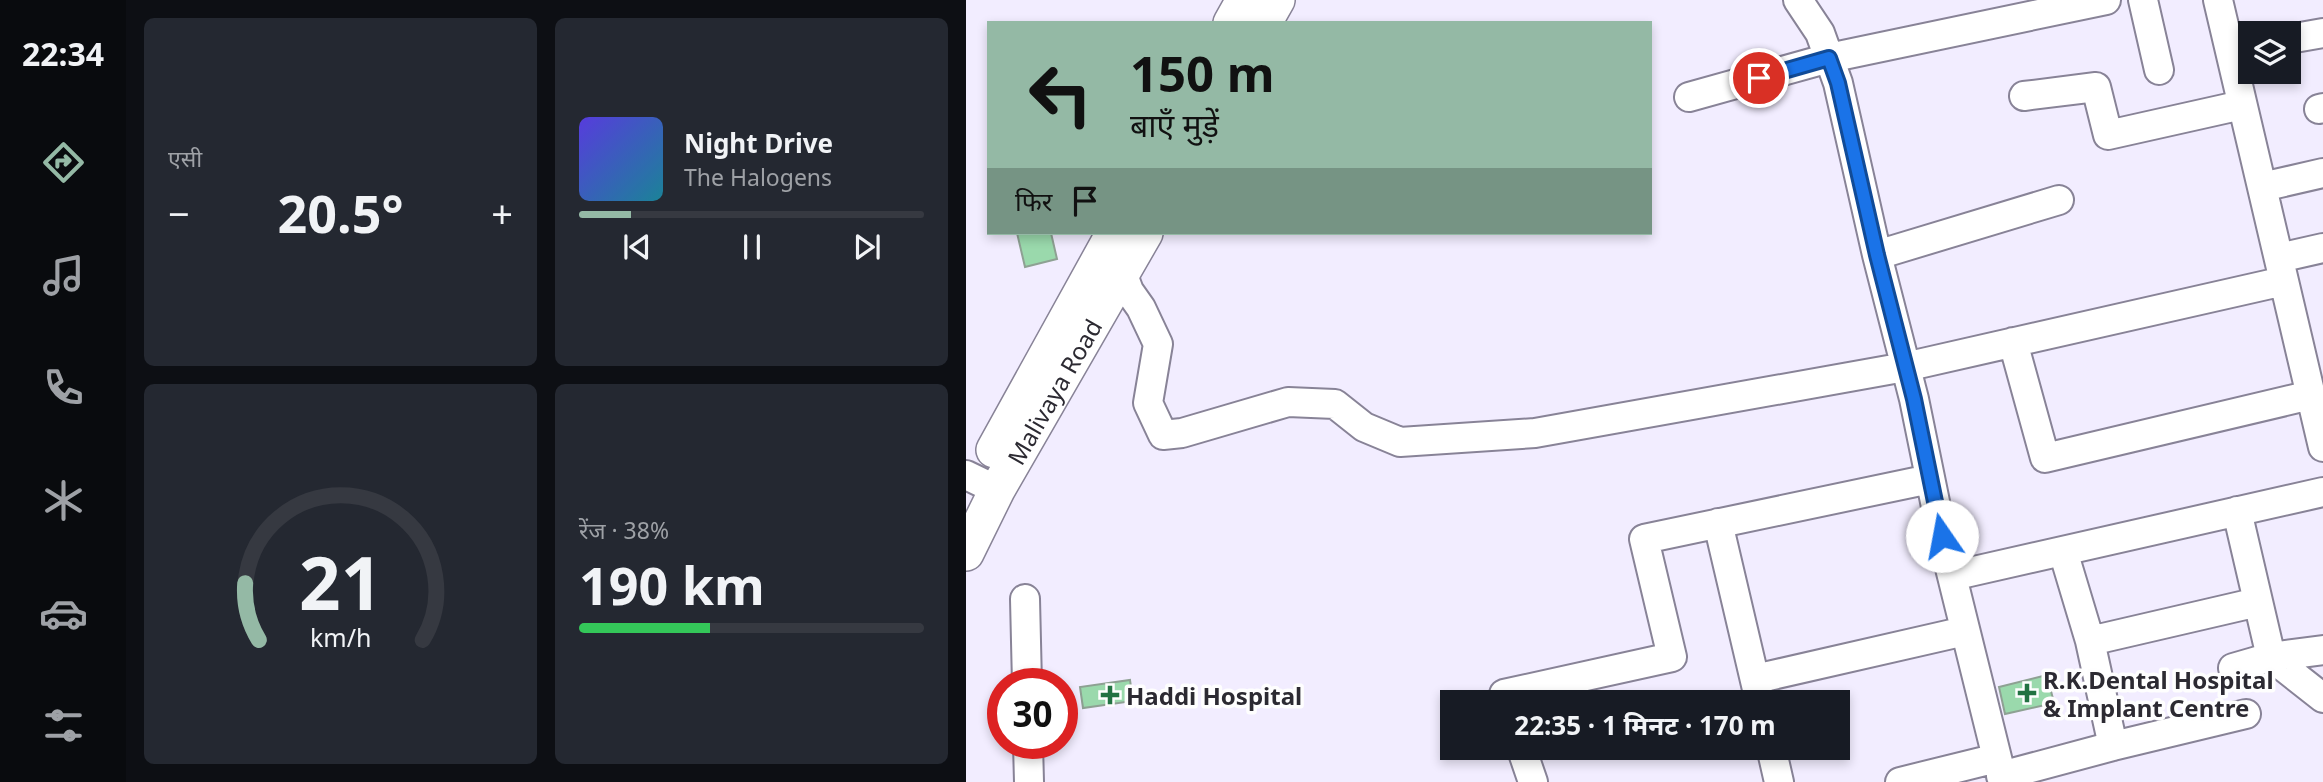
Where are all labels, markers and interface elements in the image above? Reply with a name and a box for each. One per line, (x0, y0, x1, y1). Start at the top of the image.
map controls (2238, 21, 2301, 84)
button: layers (2238, 21, 2301, 84)
text: 22:34 (22, 32, 104, 75)
text: 150 m (1130, 40, 1275, 106)
pin (1729, 48, 1789, 108)
icon: left (1015, 49, 1106, 140)
icon: arrive (1740, 59, 1778, 97)
text: बाएँ मुड़ें (1130, 103, 1219, 146)
text: Night Drive (684, 125, 833, 161)
icon: directions (39, 138, 88, 187)
text: एसी (168, 142, 202, 174)
text: The Halogens (684, 161, 832, 193)
text: 20.5° (278, 177, 403, 248)
icon: arrive (1066, 182, 1104, 220)
text: फिर (1015, 183, 1052, 219)
text: − (168, 187, 190, 239)
text: + (491, 187, 513, 239)
icon: previous (618, 228, 656, 266)
icon: pause (733, 228, 771, 266)
icon: next (848, 228, 886, 266)
icon: music (39, 251, 88, 300)
street label: Malivaya Road (999, 313, 1109, 470)
icon: phone (39, 363, 88, 412)
icon: climate (39, 476, 88, 525)
position arrow (1905, 499, 1979, 573)
text: रेंज · 38% (579, 514, 669, 546)
text: 21 (299, 532, 382, 631)
text: 190 km (579, 549, 765, 620)
icon: car (39, 589, 88, 638)
text: km/h (310, 620, 371, 654)
place label: R.K.Dental Hospital & Implant Centre (2043, 663, 2274, 724)
speed limit sign: 30 (987, 668, 1078, 759)
place label: Haddi Hospital (1126, 679, 1302, 712)
marker: R.K.Dental Hospital & Implant Centre (2017, 683, 2037, 703)
marker: Haddi Hospital (1100, 685, 1120, 705)
icon: filters (39, 701, 88, 750)
text: 22:35 · 1 मिनट · 170 m (1514, 707, 1776, 743)

